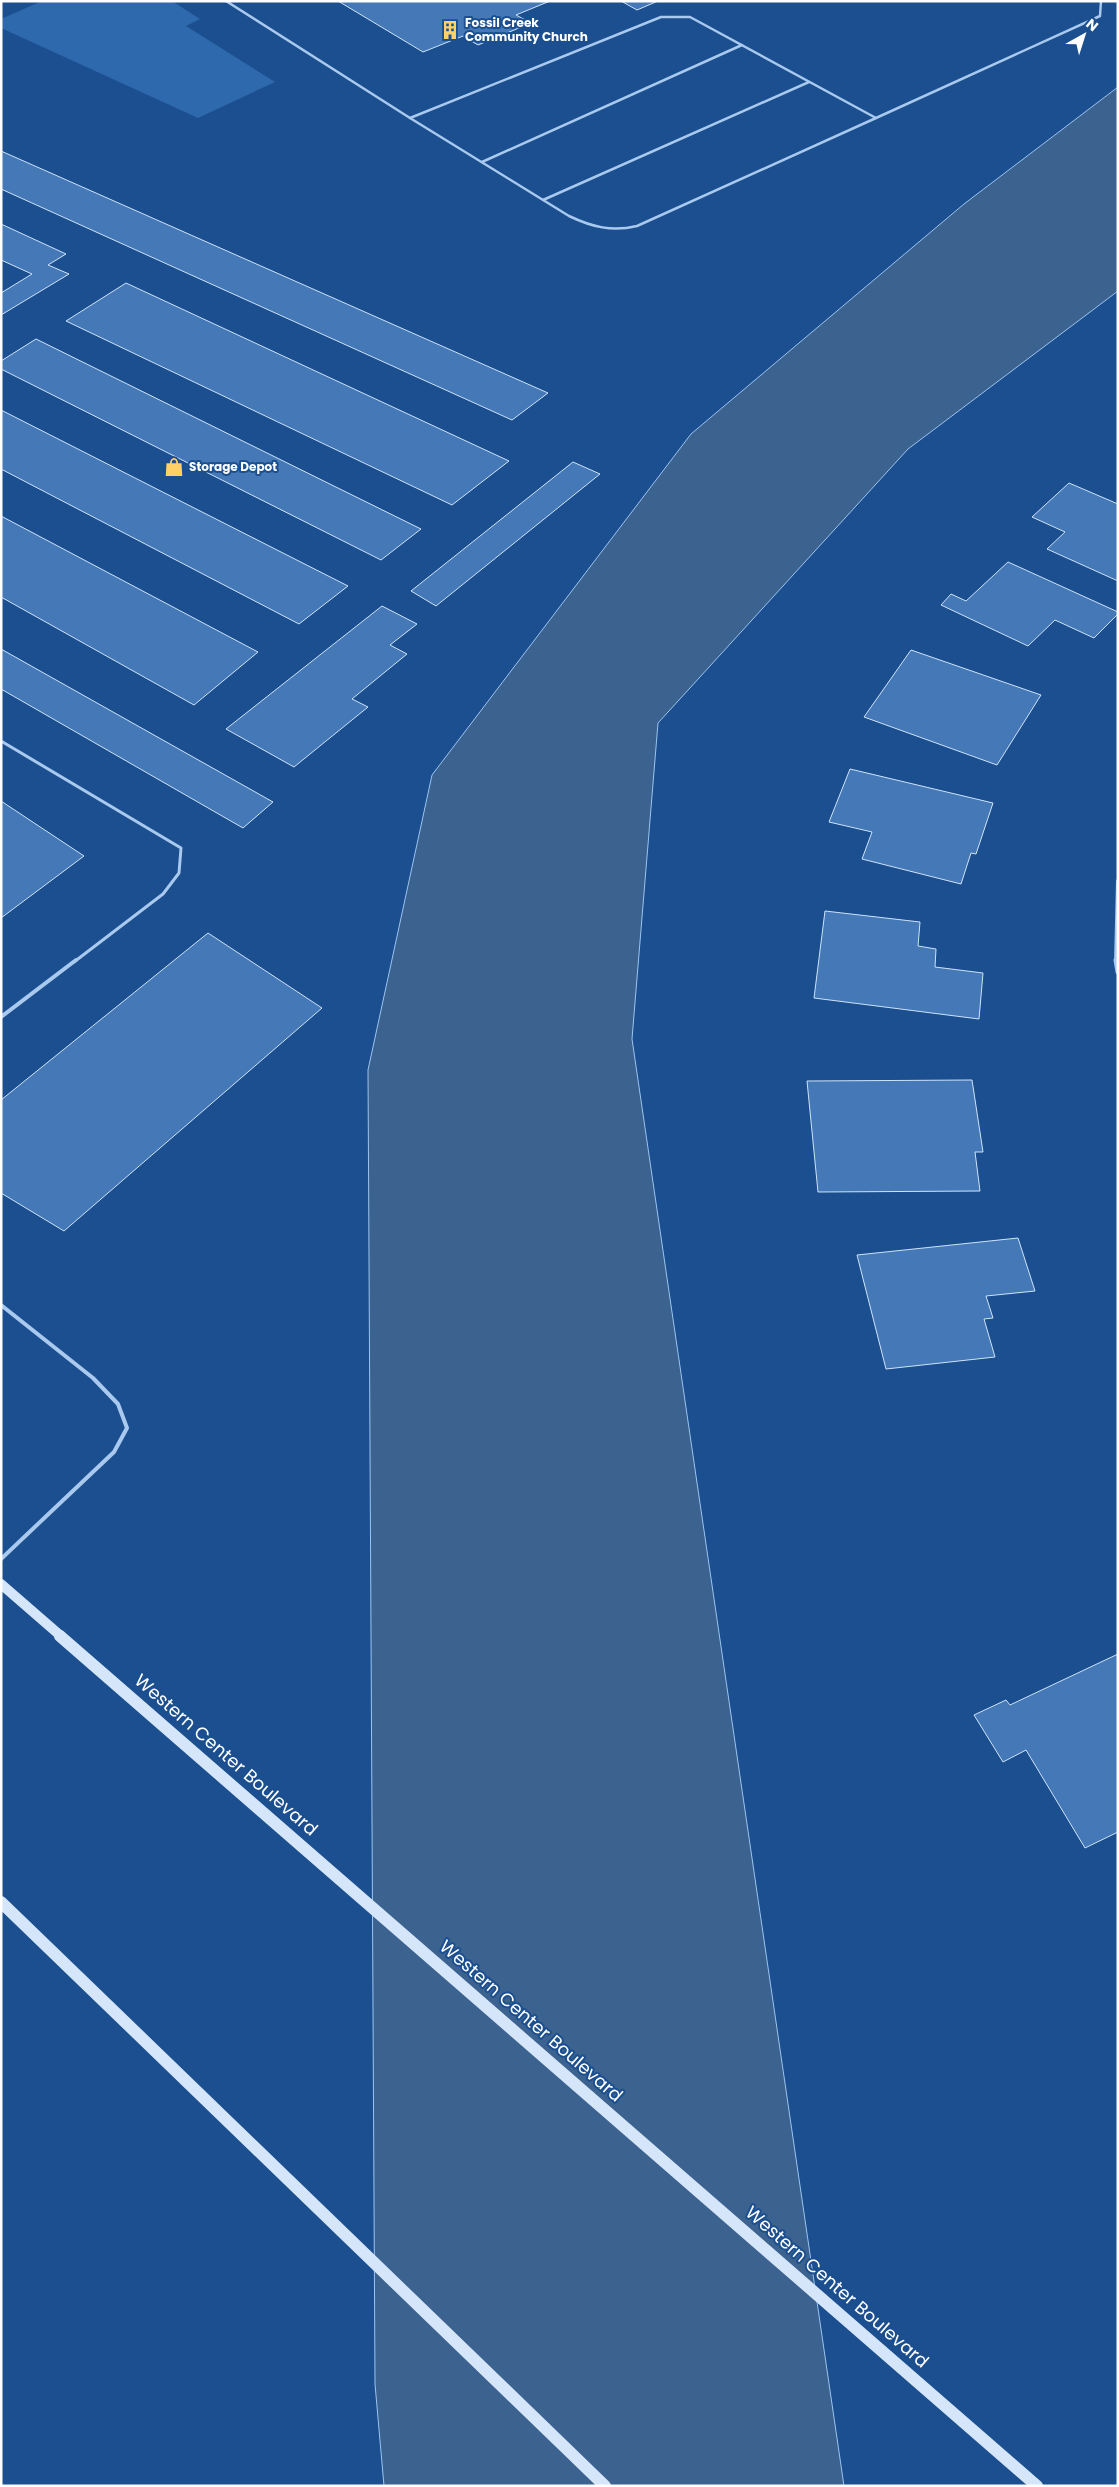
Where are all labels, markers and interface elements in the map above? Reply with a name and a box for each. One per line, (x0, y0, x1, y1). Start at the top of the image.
north arrow (1059, 10, 1109, 60)
place label: Fossil Creek Community Church (465, 14, 588, 45)
text: N (1082, 14, 1103, 36)
building icon: Fossil Creek Community Church (439, 19, 461, 41)
shop icon: Storage Depot (163, 456, 185, 478)
place label: Storage Depot (189, 458, 277, 475)
street label: Western Center Boulevard (129, 1668, 323, 1841)
street label: Western Center Boulevard (434, 1934, 628, 2107)
street label: Western Center Boulevard (740, 2200, 934, 2373)

